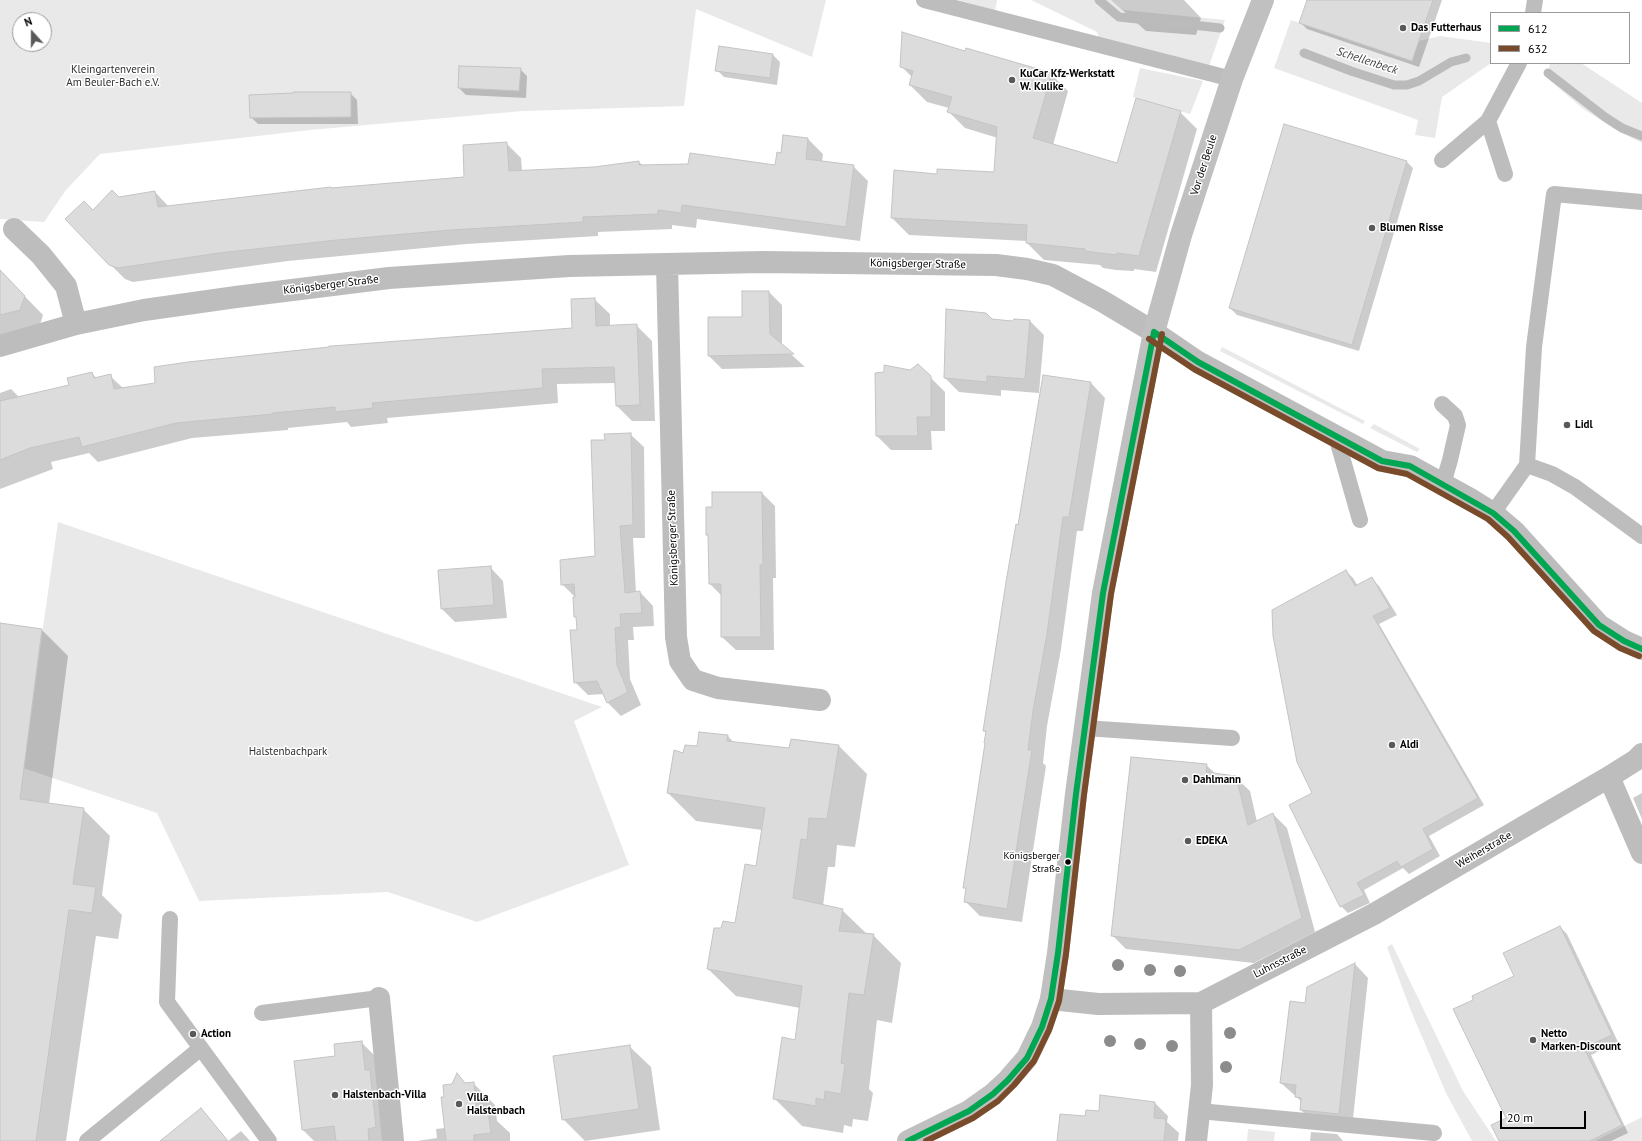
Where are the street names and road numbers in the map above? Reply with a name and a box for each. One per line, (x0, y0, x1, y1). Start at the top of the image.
street label: Vor der Beule (1188, 133, 1220, 197)
street label: Königsberger Straße (870, 257, 966, 271)
street label: Königsberger Straße (283, 273, 379, 297)
street label: Königsberger Straße (665, 490, 681, 586)
street label: Weiherstraße (1454, 829, 1514, 871)
street label: Luhnsstraße (1251, 943, 1309, 981)

